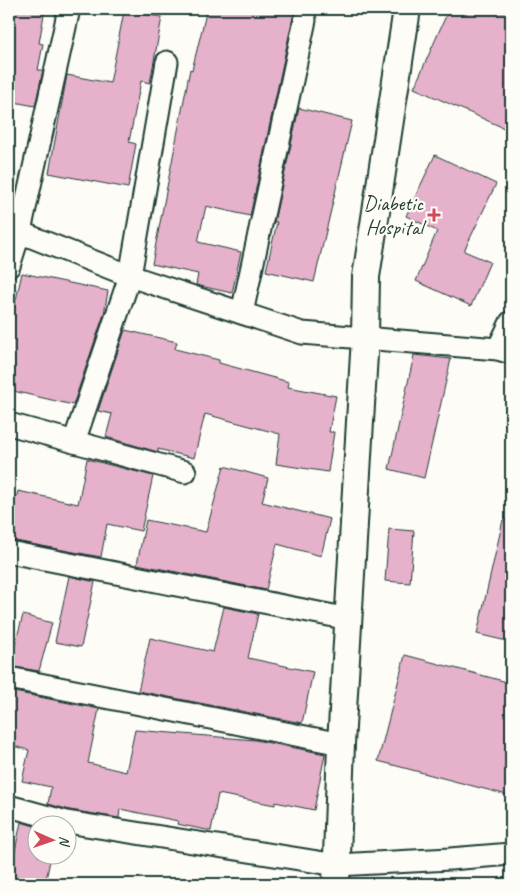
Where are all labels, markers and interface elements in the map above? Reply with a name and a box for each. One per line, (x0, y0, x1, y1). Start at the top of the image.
place label: Diabetic Hospital (364, 190, 426, 240)
marker: Diabetic Hospital (427, 208, 441, 222)
north arrow (28, 816, 78, 866)
text: N (56, 836, 73, 847)

